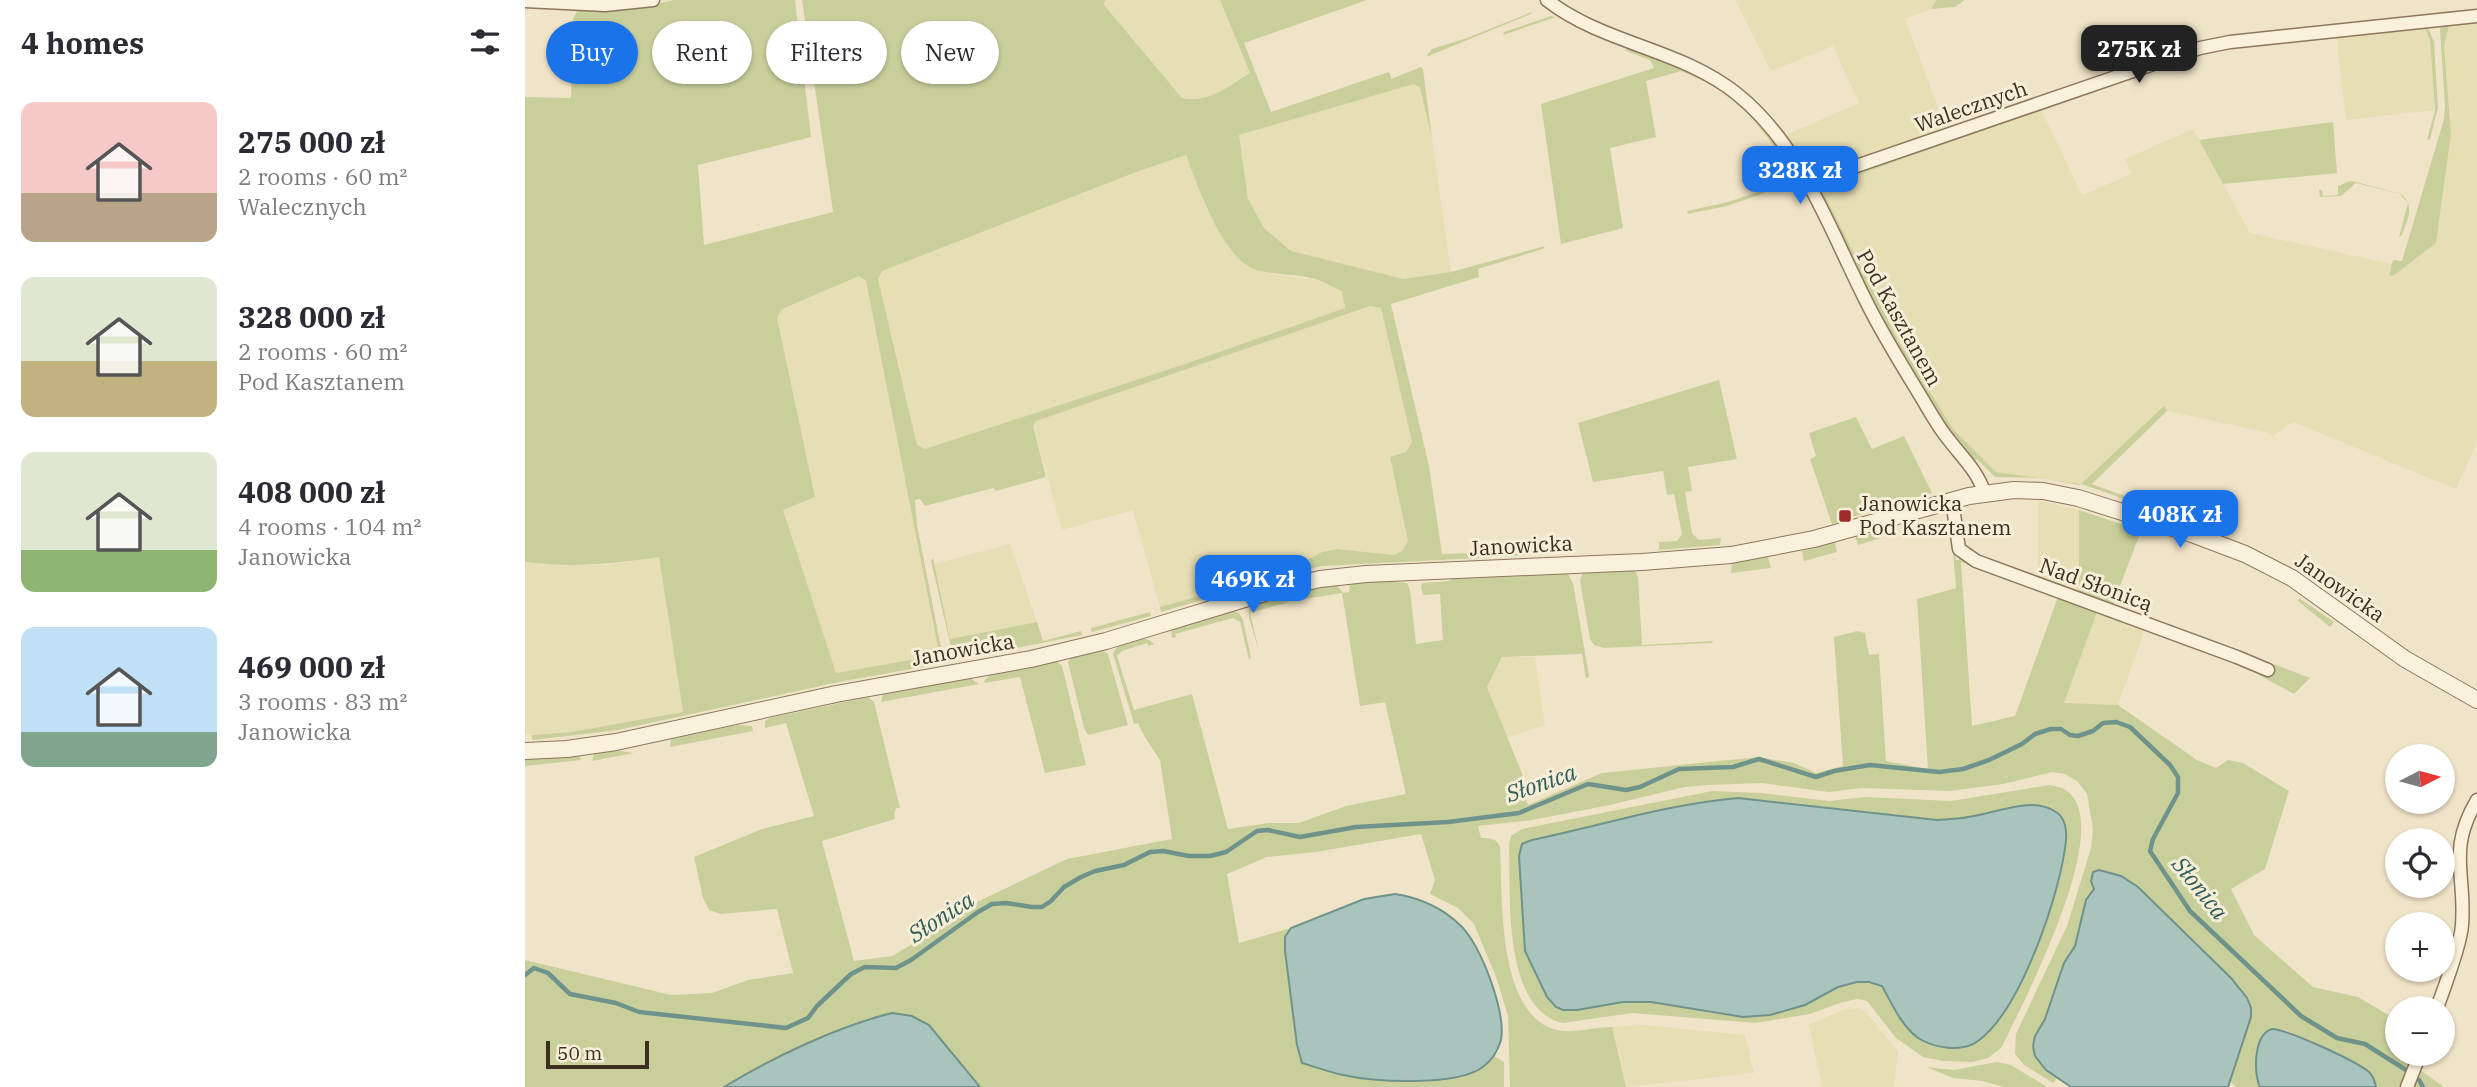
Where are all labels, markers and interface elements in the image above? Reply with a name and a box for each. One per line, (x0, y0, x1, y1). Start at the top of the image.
chip: Buy (546, 21, 638, 84)
chip: Rent (652, 21, 752, 84)
chip: Filters (766, 21, 887, 84)
chip: New (901, 21, 999, 84)
text: 4 homes (21, 23, 144, 62)
icon: filters (466, 23, 504, 61)
pin: 275K zł (2074, 25, 2204, 85)
text: 275K zł (2097, 33, 2181, 63)
street label: Walecznych (1910, 74, 2031, 138)
text: 275 000 zł (238, 122, 385, 161)
icon: home (77, 130, 161, 214)
pin: 328K zł (1735, 146, 1865, 206)
text: 328K zł (1758, 154, 1842, 184)
text: 2 rooms · 60 m² (238, 161, 408, 191)
text: Walecznych (238, 191, 367, 221)
street label: Pod Kasztanem (1851, 244, 1949, 391)
text: 328 000 zł (238, 297, 385, 336)
icon: home (77, 305, 161, 389)
text: 2 rooms · 60 m² (238, 336, 408, 366)
text: Pod Kasztanem (238, 366, 405, 396)
text: 408 000 zł (238, 472, 385, 511)
icon: home (77, 480, 161, 564)
place label: Janowicka Pod Kasztanem (1859, 489, 2011, 541)
pin: 408K zł (2115, 490, 2245, 550)
text: 408K zł (2138, 498, 2222, 528)
marker: Janowicka Pod Kasztanem (1837, 508, 1853, 524)
text: 4 rooms · 104 m² (238, 511, 421, 541)
street label: Janowicka (1468, 528, 1573, 562)
text: Janowicka (238, 541, 351, 571)
street label: Janowicka (2290, 546, 2391, 628)
street label: Nad Słonicą (2036, 551, 2157, 617)
pin: 469K zł (1188, 556, 1318, 615)
text: 469K zł (1211, 563, 1295, 593)
street label: Janowicka (909, 626, 1016, 672)
text: 469 000 zł (238, 647, 385, 686)
icon: home (77, 655, 161, 739)
text: 3 rooms · 83 m² (238, 686, 408, 716)
text: Janowicka (238, 716, 351, 746)
north arrow (2385, 744, 2455, 814)
map controls (2385, 744, 2455, 1066)
water label: Słonica (1500, 756, 1580, 808)
button: locate (2385, 828, 2455, 898)
water label: Słonica (2166, 849, 2236, 926)
water label: Słonica (901, 883, 980, 949)
button: + (2385, 912, 2455, 982)
button: − (2385, 996, 2455, 1066)
scale bar (546, 1038, 649, 1070)
text: 50 m (557, 1041, 602, 1065)

